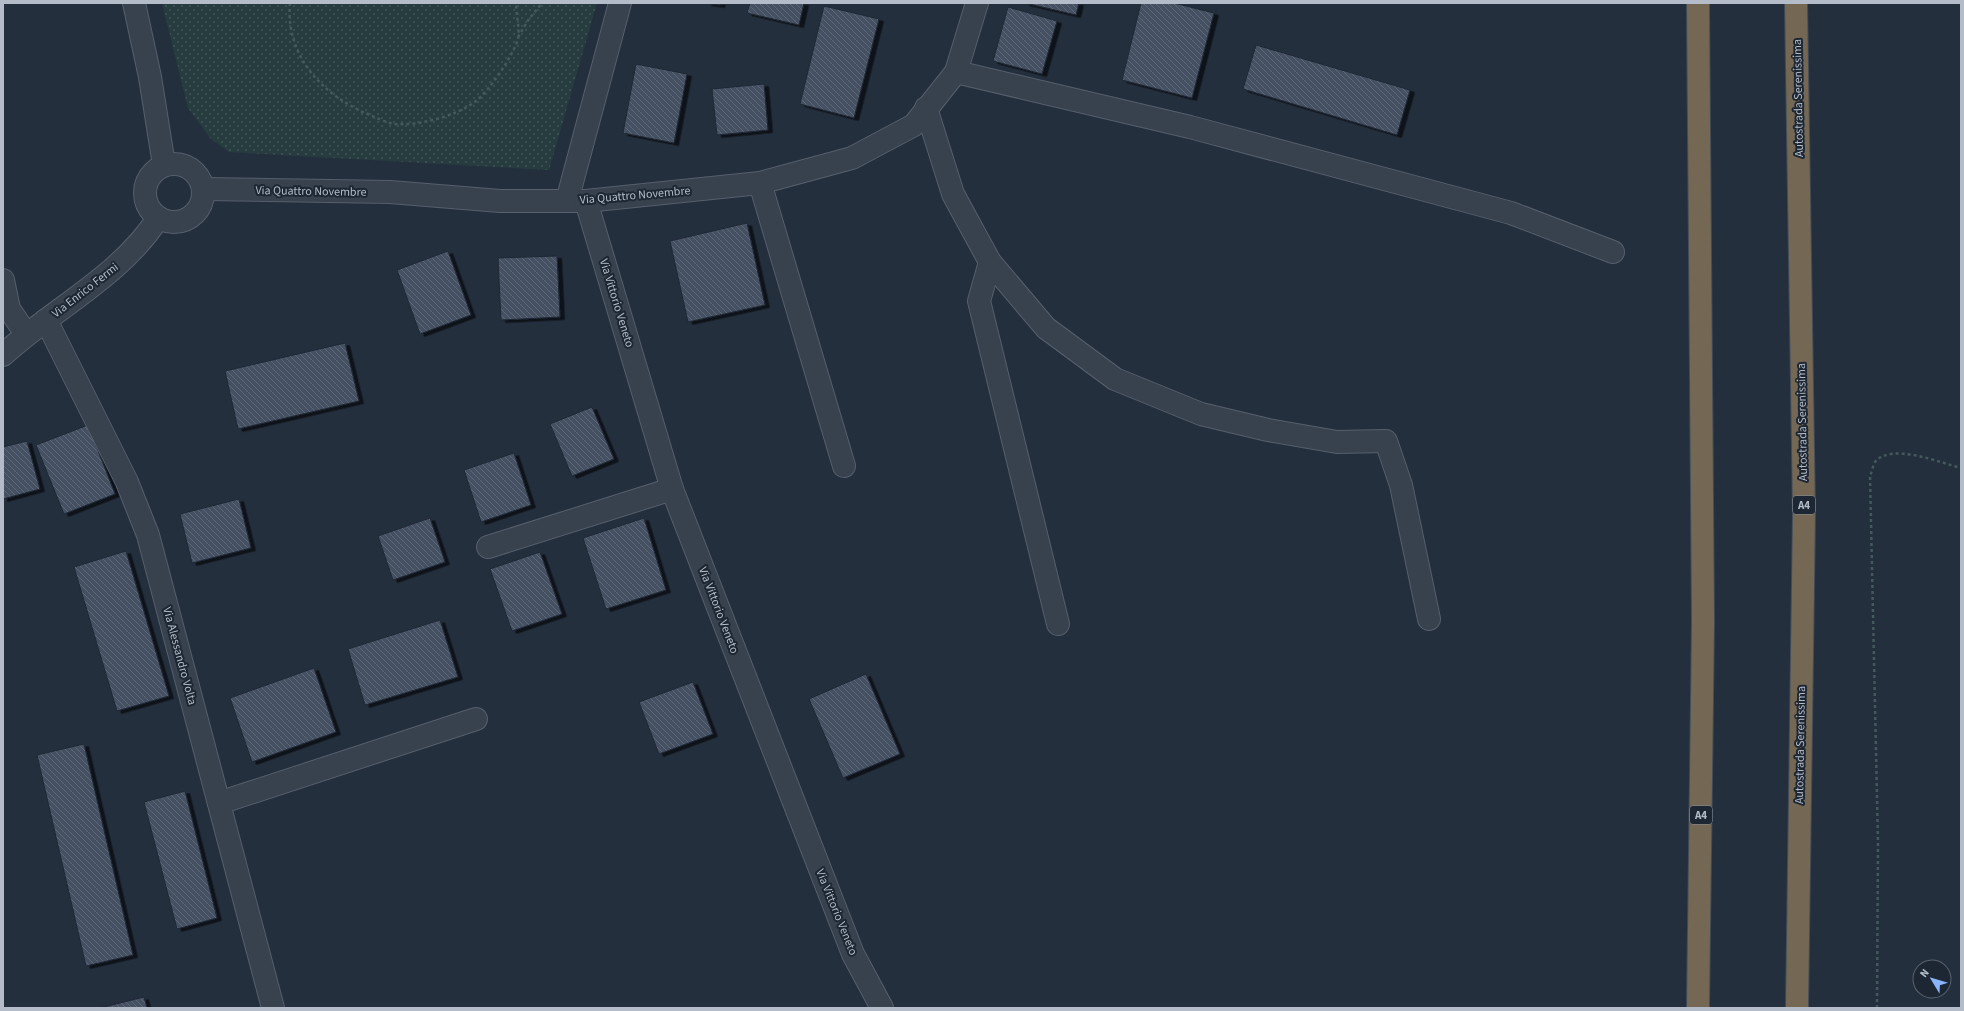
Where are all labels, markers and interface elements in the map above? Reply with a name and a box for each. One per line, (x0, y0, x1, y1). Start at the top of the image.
street label: Autostrada Serenissima (1789, 39, 1808, 157)
street label: Via Quattro Novembre (255, 182, 367, 201)
street label: Via Quattro Novembre (579, 182, 691, 209)
street label: Via Vittorio Veneto (595, 257, 638, 349)
street label: Via Enrico Fermi (48, 259, 122, 322)
street label: Autostrada Serenissima (1793, 363, 1812, 481)
road number: A4 (1793, 496, 1815, 514)
street label: Via Vittorio Veneto (694, 564, 743, 656)
street label: Via Alessandro Volta (158, 605, 201, 707)
street label: Autostrada Serenissima (1791, 686, 1810, 804)
road number: A4 (1690, 806, 1712, 824)
street label: Via Vittorio Veneto (811, 866, 862, 958)
north arrow (1912, 959, 1952, 999)
text: N (1916, 966, 1933, 981)

